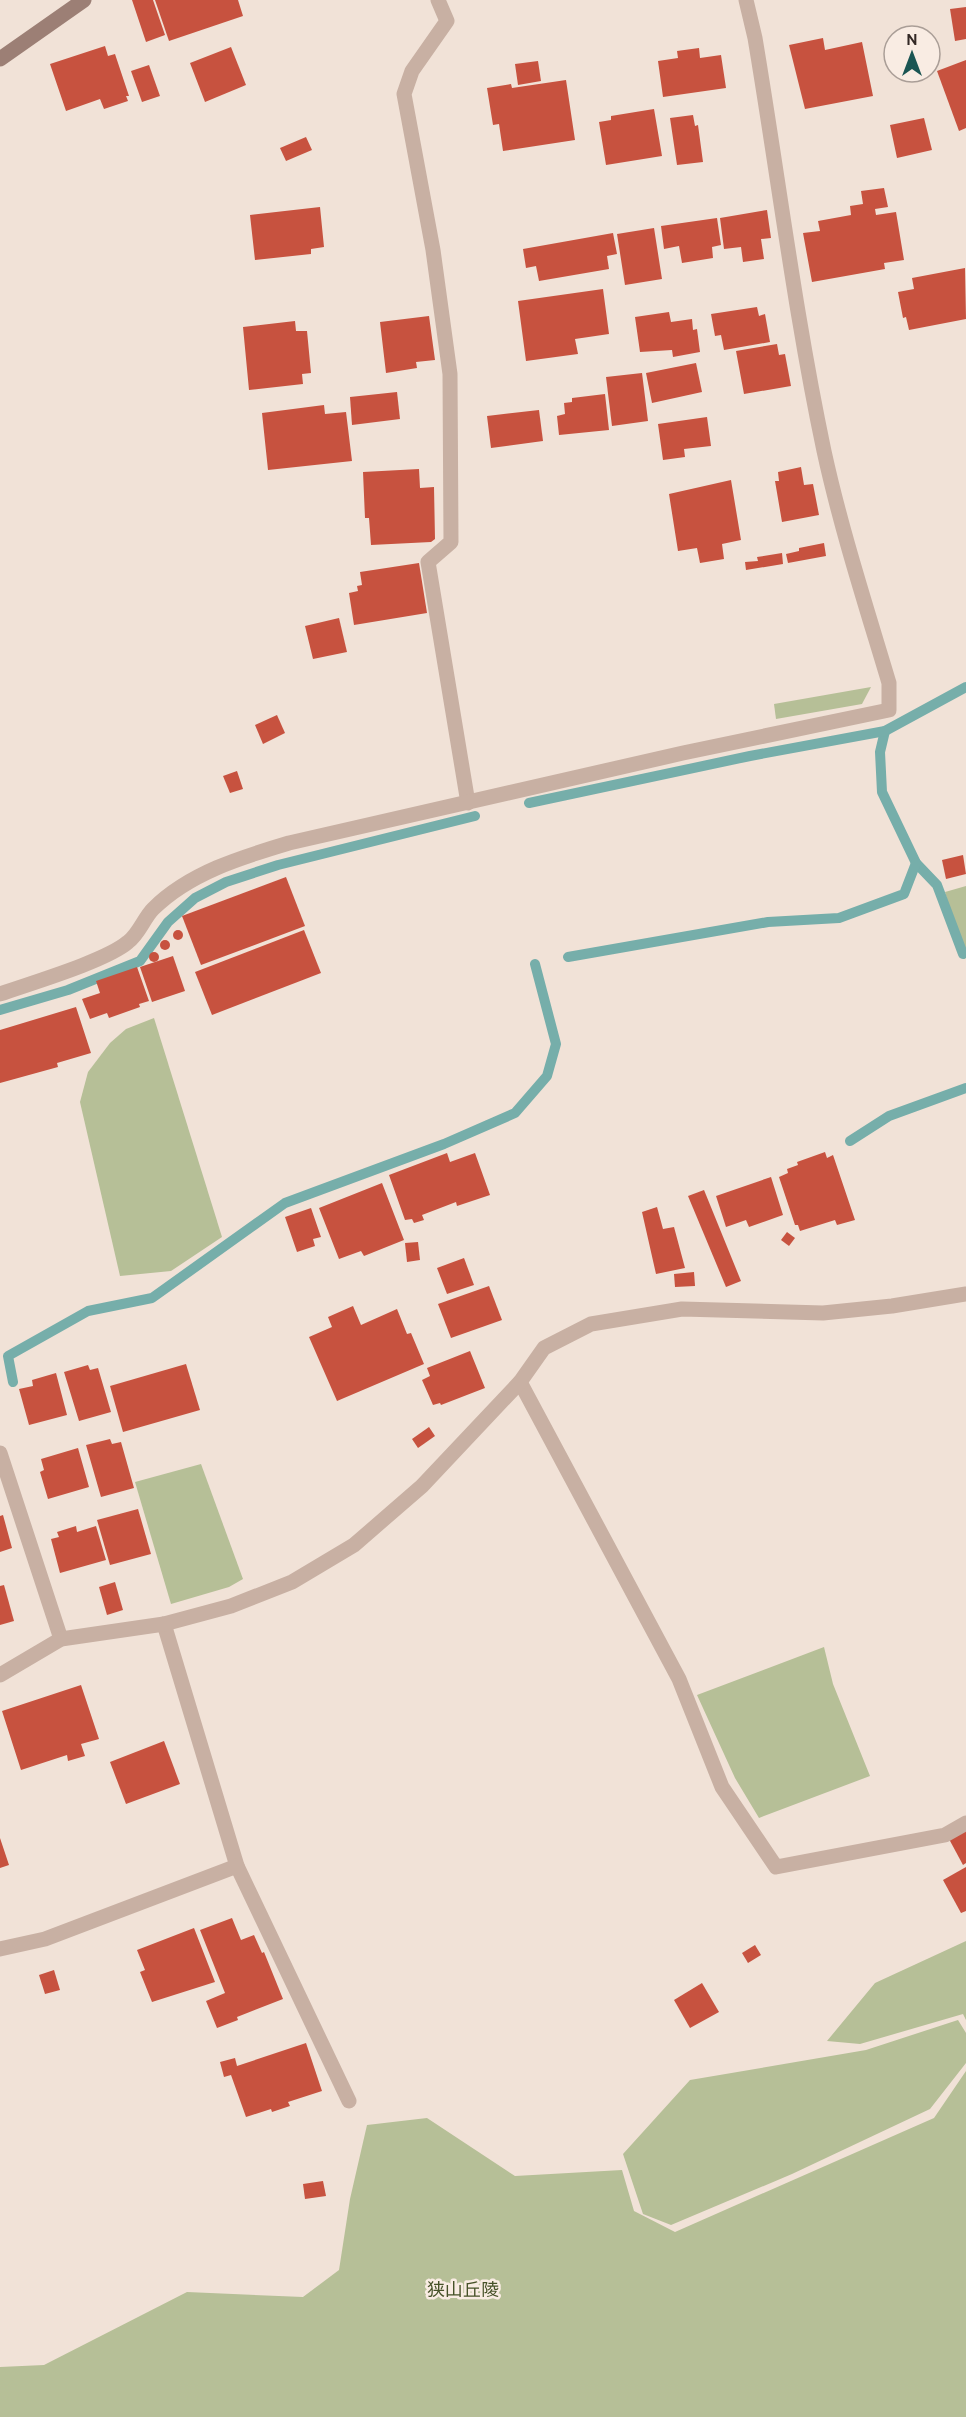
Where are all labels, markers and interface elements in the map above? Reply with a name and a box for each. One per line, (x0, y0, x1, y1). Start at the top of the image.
north arrow (882, 24, 942, 84)
text: N (906, 30, 918, 49)
park label: 狭山丘陵 (427, 2279, 499, 2301)

